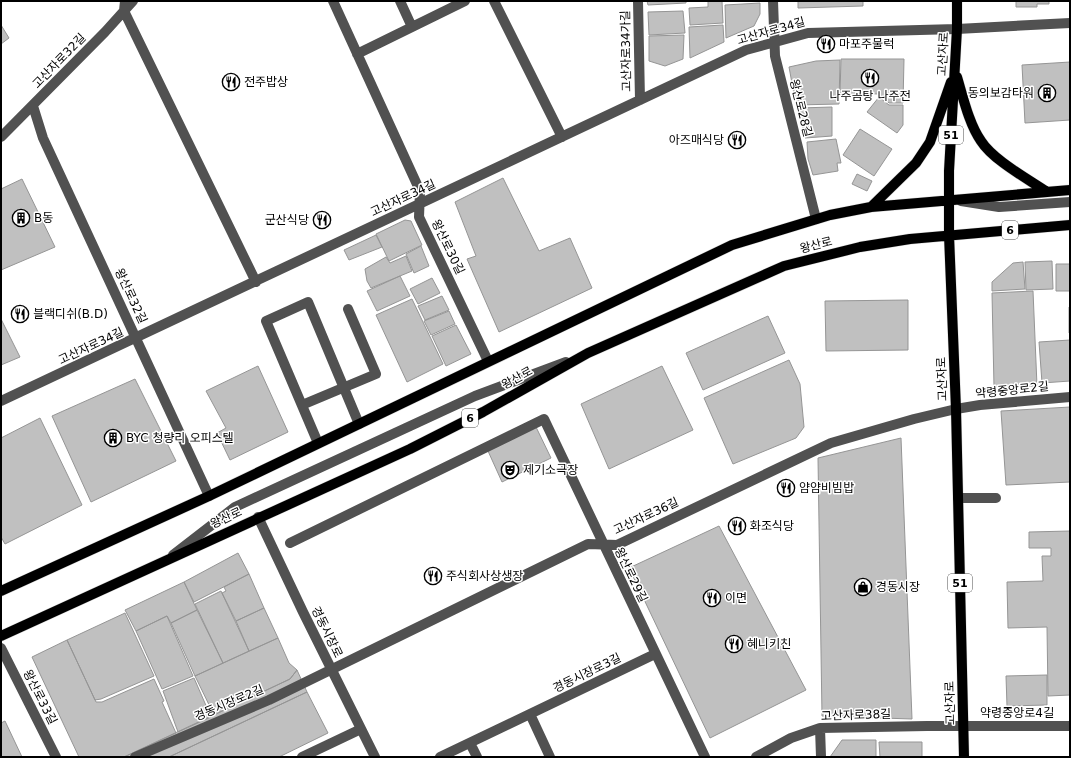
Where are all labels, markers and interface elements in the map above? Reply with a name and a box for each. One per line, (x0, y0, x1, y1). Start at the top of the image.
street label: 고산자로34가길 (618, 10, 634, 92)
street label: 고산자로34길 (735, 15, 807, 47)
street label: 고산자로32길 (29, 31, 89, 91)
street label: 고산자로 (935, 32, 951, 76)
restaurant icon: 마포주물럭 (816, 34, 836, 54)
place label: 마포주물럭 (839, 37, 894, 51)
restaurant icon: 나주곰탕 나주전 (860, 68, 880, 88)
restaurant icon: 전주밥상 (221, 72, 241, 92)
place label: 전주밥상 (244, 75, 288, 89)
street label: 왕산로28길 (787, 77, 815, 139)
building icon: 동의보감타워 (1037, 83, 1057, 103)
place label: 동의보감타워 (968, 86, 1034, 100)
place label: 나주곰탕 나주전 (829, 89, 911, 103)
road number: 51 (939, 126, 963, 144)
restaurant icon: 아즈매식당 (727, 130, 747, 150)
place label: 아즈매식당 (669, 133, 724, 147)
street label: 고산자로34길 (368, 177, 438, 219)
building icon: B동 (11, 208, 31, 228)
restaurant icon: 군산식당 (312, 210, 332, 230)
place label: B동 (34, 211, 53, 225)
place label: 군산식당 (265, 213, 309, 227)
street label: 왕산로30길 (429, 217, 467, 277)
road number: 6 (1002, 221, 1018, 239)
street label: 왕산로 (798, 234, 834, 256)
street label: 왕산로32길 (112, 266, 150, 326)
restaurant icon: 블랙디쉬(B.D) (10, 304, 30, 324)
place label: 블랙디쉬(B.D) (33, 307, 108, 321)
street label: 고산자로34길 (56, 325, 126, 367)
street label: 고산자로 (934, 357, 950, 401)
street label: 왕산로 (499, 364, 535, 392)
street label: 약령중앙로2길 (975, 379, 1049, 401)
road number: 6 (462, 409, 478, 427)
building icon: BYC 청량리 오피스텔 (103, 428, 123, 448)
place label: BYC 청량리 오피스텔 (126, 431, 234, 445)
theatre icon: 제기소극장 (500, 460, 520, 480)
place label: 제기소극장 (523, 463, 578, 477)
restaurant icon: 얌얌비빔밥 (776, 478, 796, 498)
place label: 얌얌비빔밥 (799, 481, 854, 495)
street label: 고산자로36길 (611, 495, 681, 537)
street label: 왕산로 (208, 505, 244, 531)
restaurant icon: 화조식당 (727, 516, 747, 536)
place label: 화조식당 (750, 519, 794, 533)
street label: 왕산로29길 (612, 545, 650, 605)
restaurant icon: 주식회사상생장 (423, 566, 443, 586)
place label: 주식회사상생장 (446, 569, 523, 583)
road number: 51 (948, 574, 972, 592)
shop icon: 경동시장 (853, 577, 873, 597)
place label: 경동시장 (876, 580, 920, 594)
restaurant icon: 이면 (702, 588, 722, 608)
place label: 이면 (725, 591, 747, 605)
street label: 경동시장로 (309, 604, 345, 660)
restaurant icon: 혜니키친 (724, 634, 744, 654)
place label: 혜니키친 (747, 637, 791, 651)
street label: 경동시장로3길 (551, 651, 623, 695)
street label: 왕산로33길 (20, 667, 60, 727)
street label: 고산자로 (943, 681, 957, 725)
street label: 경동시장로2길 (192, 682, 266, 724)
street label: 약령중앙로4길 (980, 706, 1054, 720)
street label: 고산자로38길 (821, 707, 891, 723)

